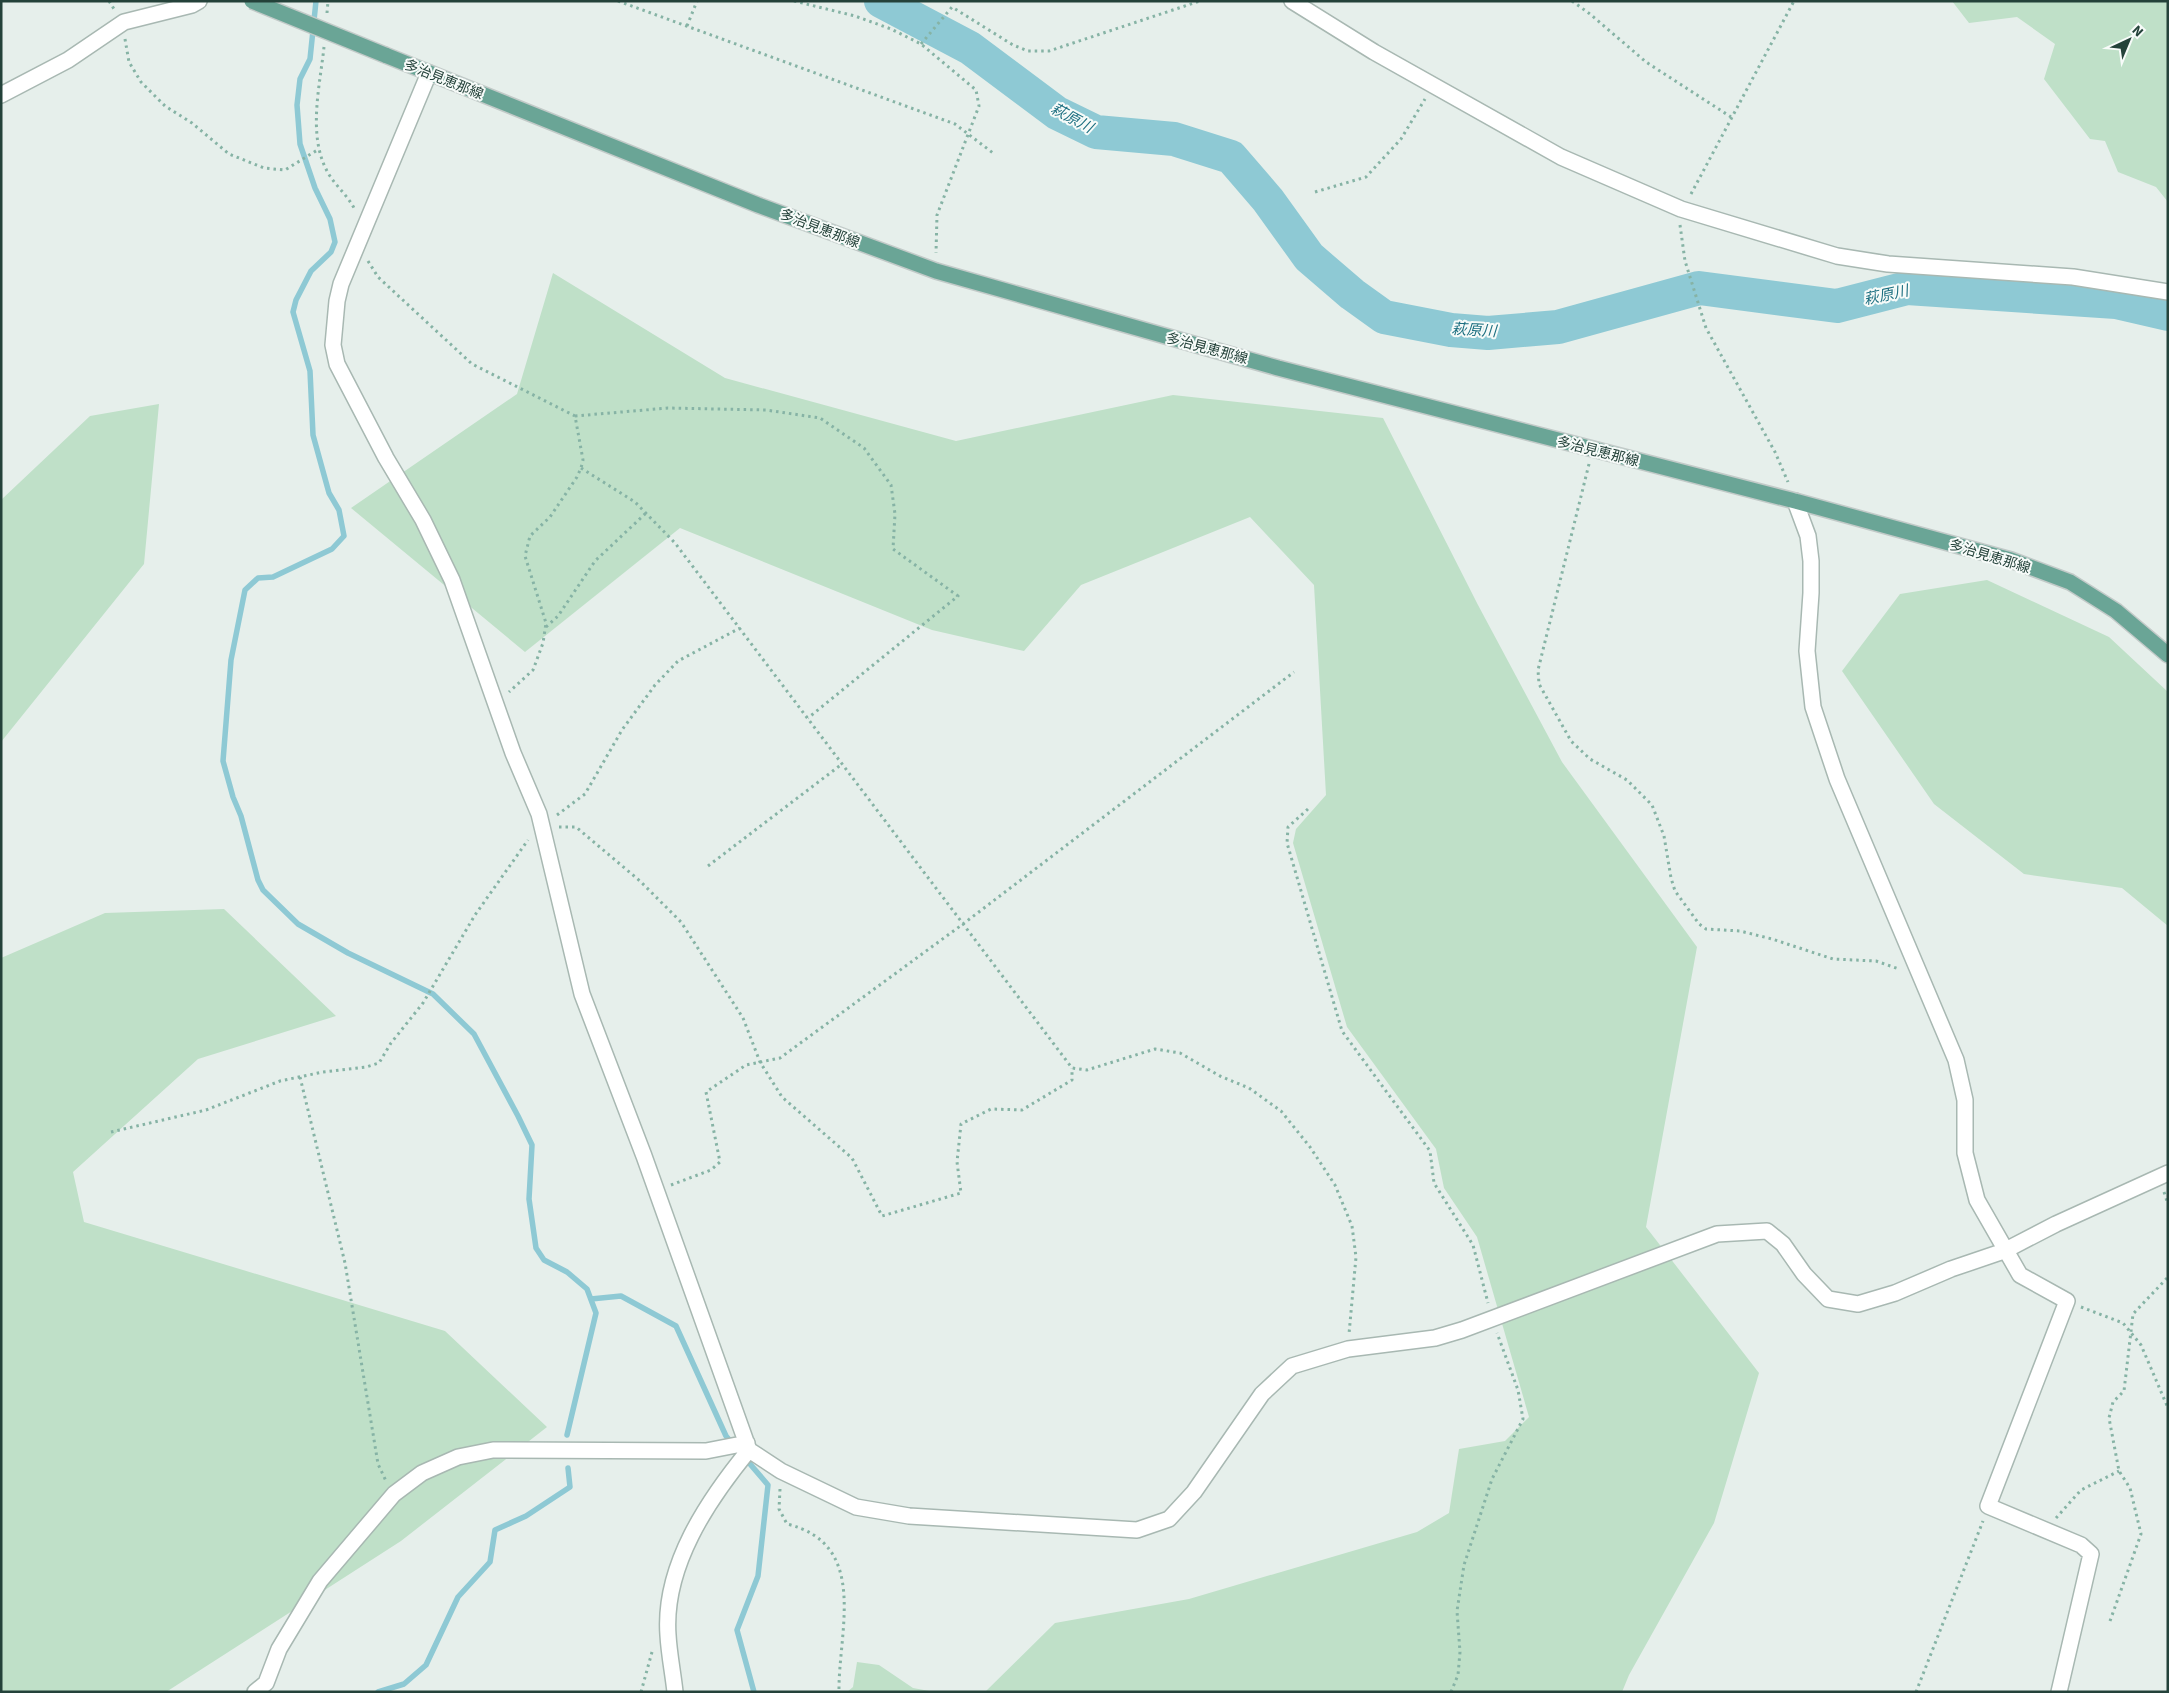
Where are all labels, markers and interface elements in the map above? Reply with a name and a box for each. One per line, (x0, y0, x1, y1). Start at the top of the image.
north arrow (2104, 15, 2154, 65)
text: N (2127, 21, 2148, 42)
street label: 多治見恵那線 (401, 55, 486, 105)
water label: 萩原川 (1047, 99, 1098, 139)
street label: 多治見恵那線 (777, 205, 862, 253)
water label: 萩原川 (1862, 280, 1912, 310)
water label: 萩原川 (1451, 319, 1499, 342)
street label: 多治見恵那線 (1164, 328, 1250, 369)
street label: 多治見恵那線 (1555, 432, 1641, 472)
street label: 多治見恵那線 (1947, 535, 2033, 579)

